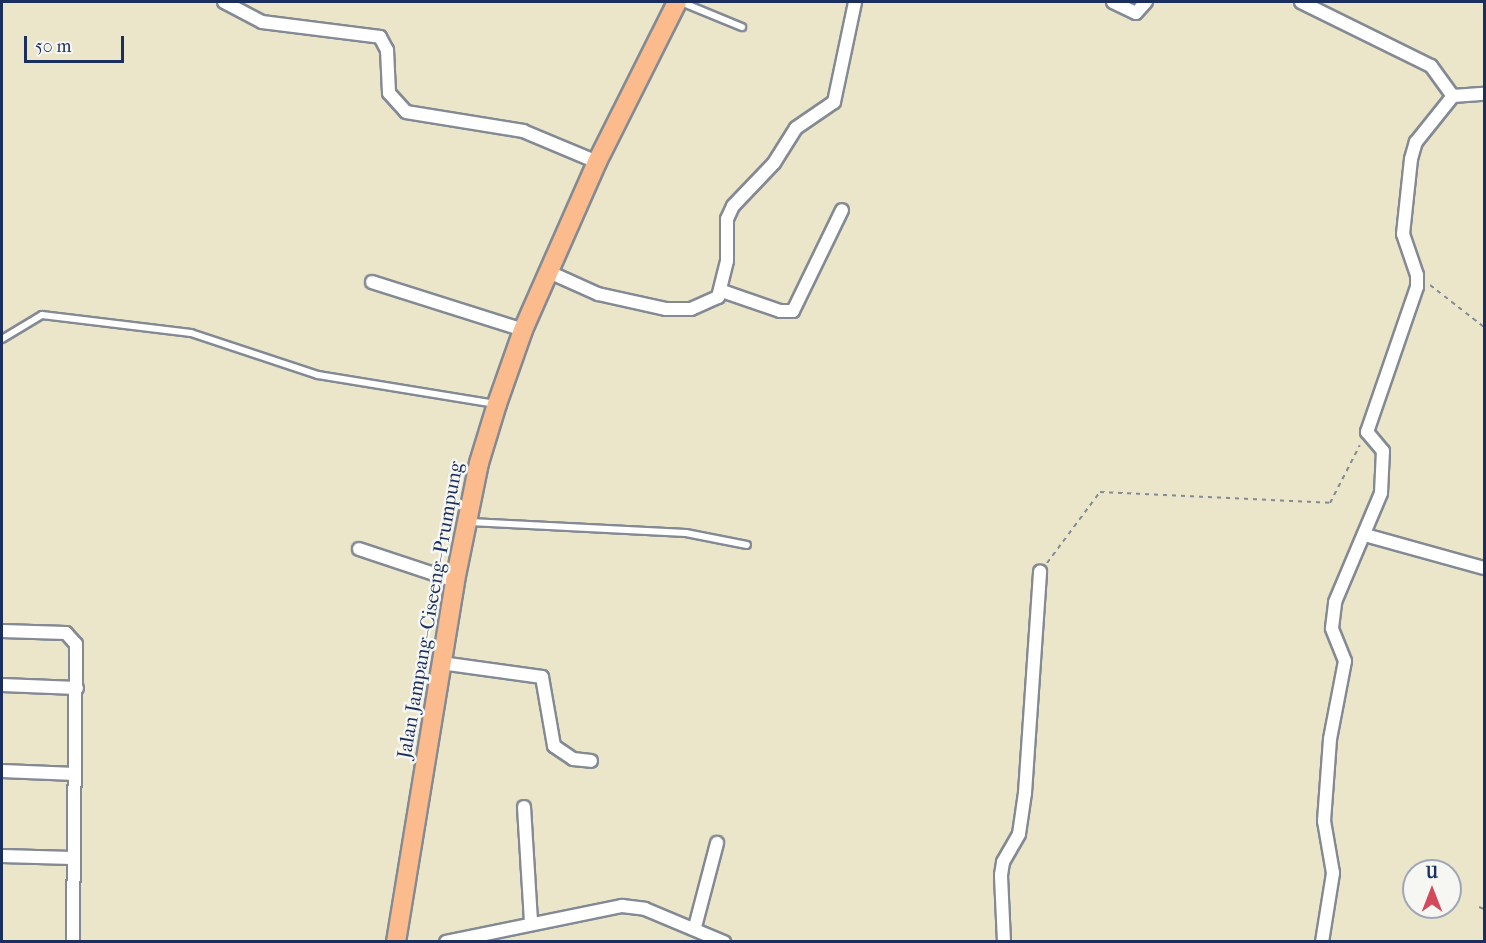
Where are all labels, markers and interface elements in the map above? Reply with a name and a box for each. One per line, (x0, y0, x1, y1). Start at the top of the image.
scale bar (27, 24, 128, 62)
text: 50 m (35, 36, 71, 57)
street label: Jalan Jampang–Ciseeng–Prumpung (392, 459, 468, 761)
north arrow (1402, 859, 1462, 919)
text: U (1426, 863, 1438, 882)

